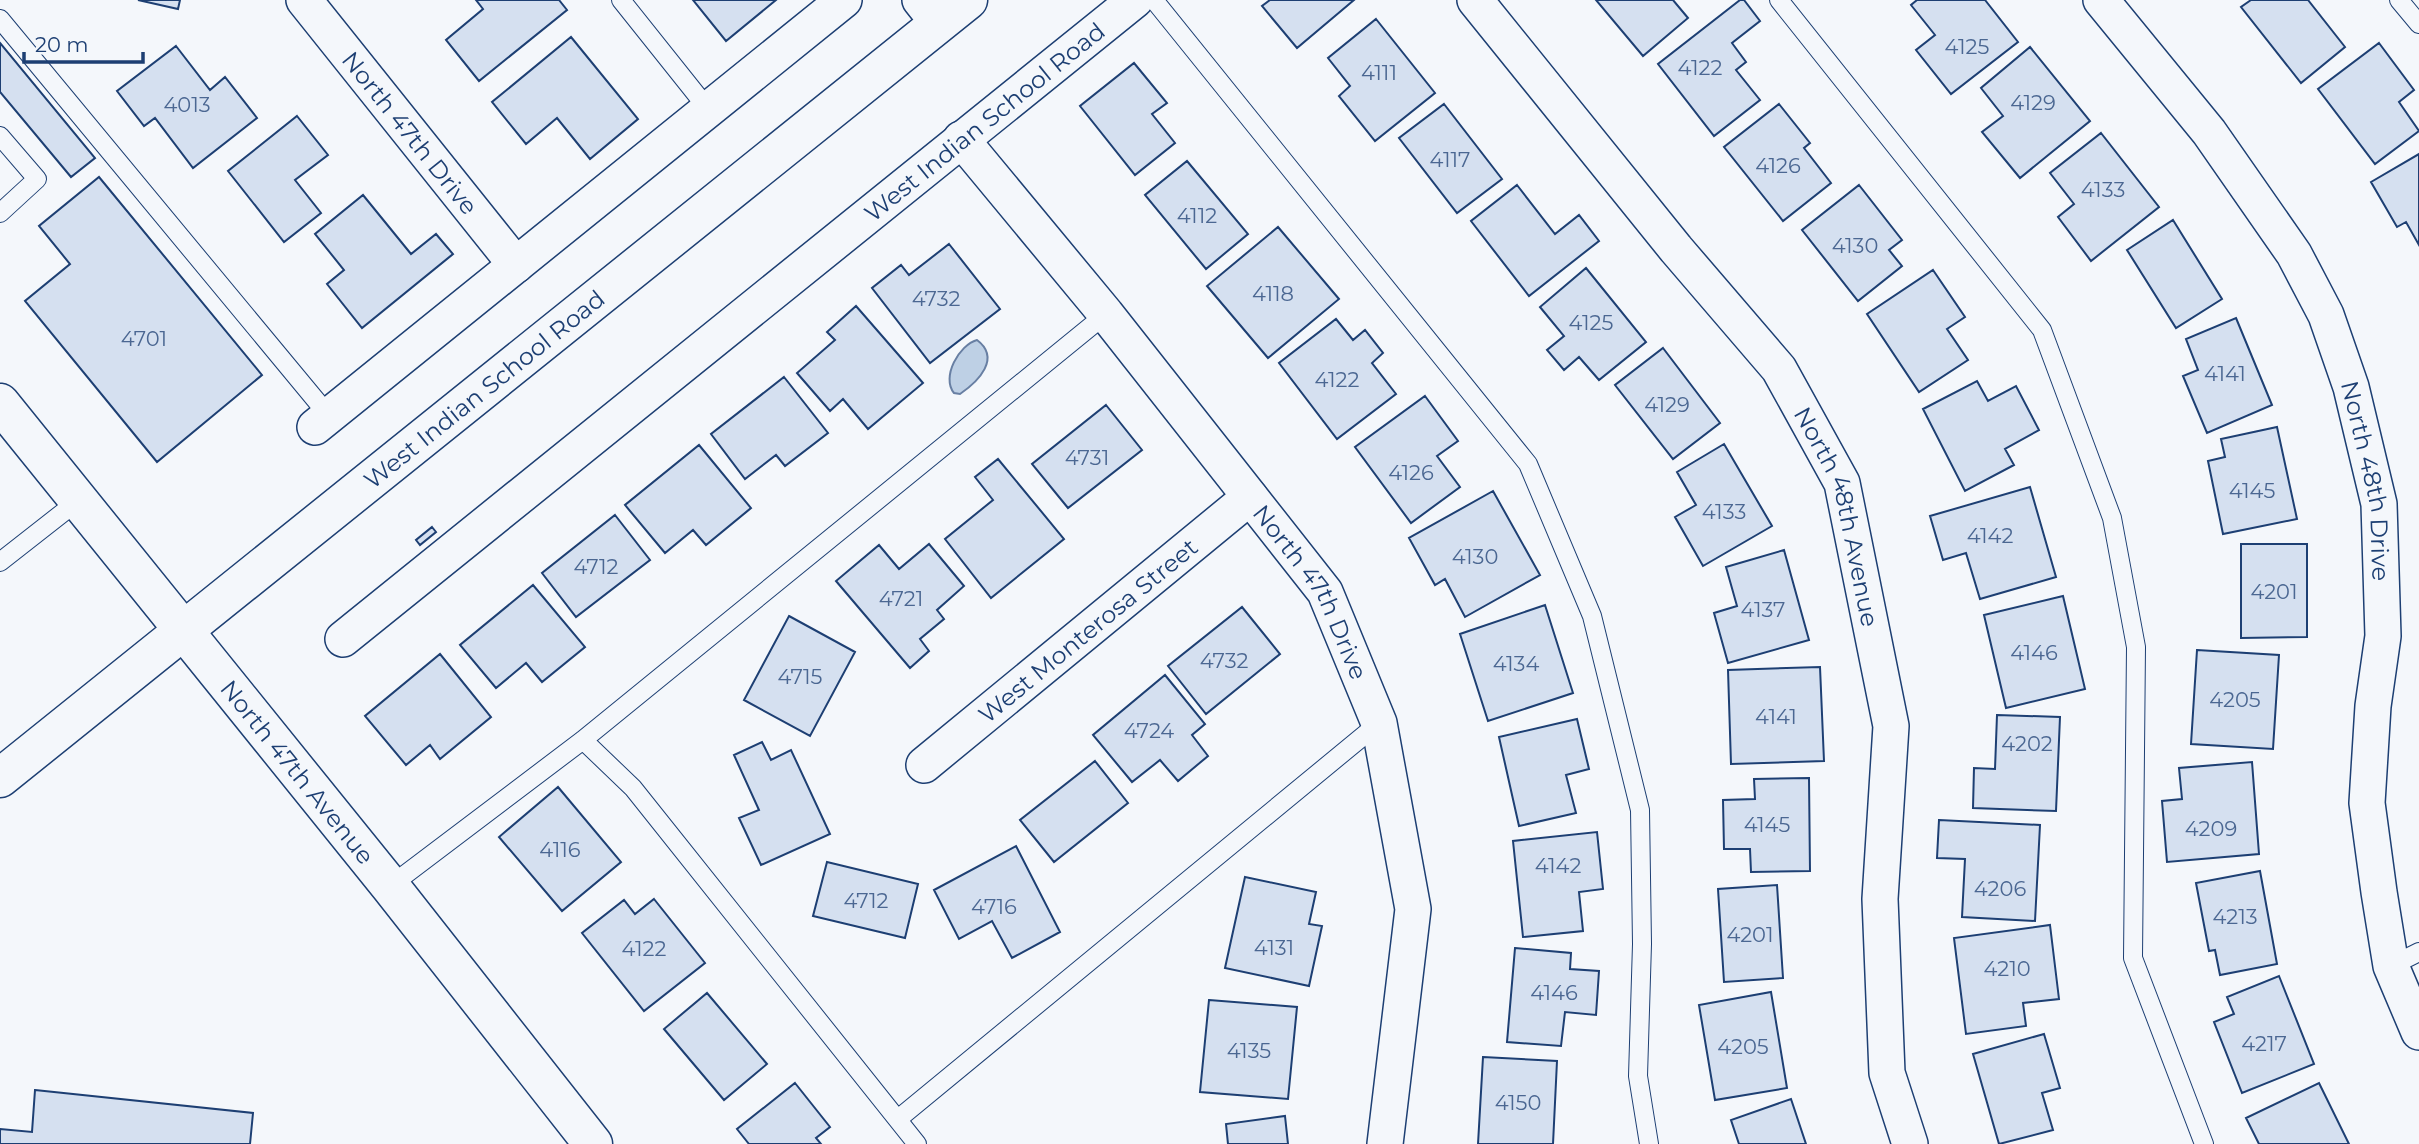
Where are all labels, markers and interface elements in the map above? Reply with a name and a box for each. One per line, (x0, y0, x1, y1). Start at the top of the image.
street label: West Indian School Road (858, 16, 1110, 227)
scale bar (24, 21, 144, 65)
text: 20 m (35, 32, 89, 57)
house number: 4125 (1945, 34, 1989, 59)
street label: North 47th Drive (336, 45, 484, 220)
house number: 4122 (1678, 55, 1722, 80)
house number: 4111 (1361, 60, 1397, 85)
house number: 4129 (2010, 90, 2056, 115)
house number: 4013 (163, 92, 211, 117)
house number: 4117 (1430, 147, 1470, 172)
house number: 4126 (1755, 153, 1801, 178)
house number: 4133 (2081, 177, 2125, 202)
house number: 4112 (1177, 203, 1217, 228)
house number: 4130 (1832, 233, 1878, 258)
house number: 4118 (1252, 281, 1294, 306)
street label: West Indian School Road (358, 284, 610, 494)
house number: 4732 (912, 286, 960, 311)
house number: 4125 (1569, 310, 1613, 335)
house number: 4701 (121, 326, 167, 351)
house number: 4141 (2204, 361, 2246, 386)
house number: 4122 (1315, 367, 1359, 392)
street label: North 48th Drive (2335, 378, 2396, 581)
house number: 4129 (1644, 392, 1690, 417)
street label: North 48th Avenue (1788, 402, 1885, 629)
house number: 4731 (1065, 445, 1109, 470)
house number: 4126 (1388, 460, 1434, 485)
house number: 4145 (2229, 478, 2275, 503)
street label: North 47th Drive (1247, 499, 1374, 684)
house number: 4133 (1702, 499, 1746, 524)
house number: 4142 (1967, 523, 2013, 548)
street label: West Monterosa Street (972, 532, 1203, 729)
house number: 4130 (1452, 544, 1498, 569)
house number: 4712 (574, 554, 619, 579)
house number: 4201 (2250, 579, 2298, 604)
house number: 4721 (879, 586, 923, 611)
house number: 4137 (1741, 597, 1785, 622)
house number: 4146 (2010, 640, 2058, 665)
house number: 4732 (1200, 648, 1248, 673)
house number: 4134 (1493, 651, 1539, 676)
house number: 4715 (778, 664, 823, 689)
street label: North 47th Avenue (215, 674, 381, 870)
house number: 4205 (2209, 687, 2261, 712)
house number: 4141 (1755, 704, 1797, 729)
house number: 4724 (1124, 718, 1174, 743)
house number: 4202 (2001, 731, 2053, 756)
house number: 4145 (1744, 812, 1790, 837)
house number: 4209 (2185, 816, 2237, 841)
house number: 4116 (539, 837, 581, 862)
house number: 4142 (1535, 853, 1581, 878)
house number: 4206 (1974, 876, 2026, 901)
house number: 4712 (844, 888, 889, 913)
house number: 4716 (971, 894, 1017, 919)
house number: 4213 (2212, 904, 2258, 929)
house number: 4201 (1726, 922, 1774, 947)
house number: 4131 (1254, 935, 1294, 960)
house number: 4122 (622, 936, 666, 961)
house number: 4210 (1983, 956, 2031, 981)
house number: 4146 (1530, 980, 1578, 1005)
house number: 4217 (2241, 1031, 2287, 1056)
house number: 4205 (1717, 1034, 1769, 1059)
house number: 4135 (1227, 1038, 1271, 1063)
house number: 4150 (1495, 1090, 1541, 1115)

